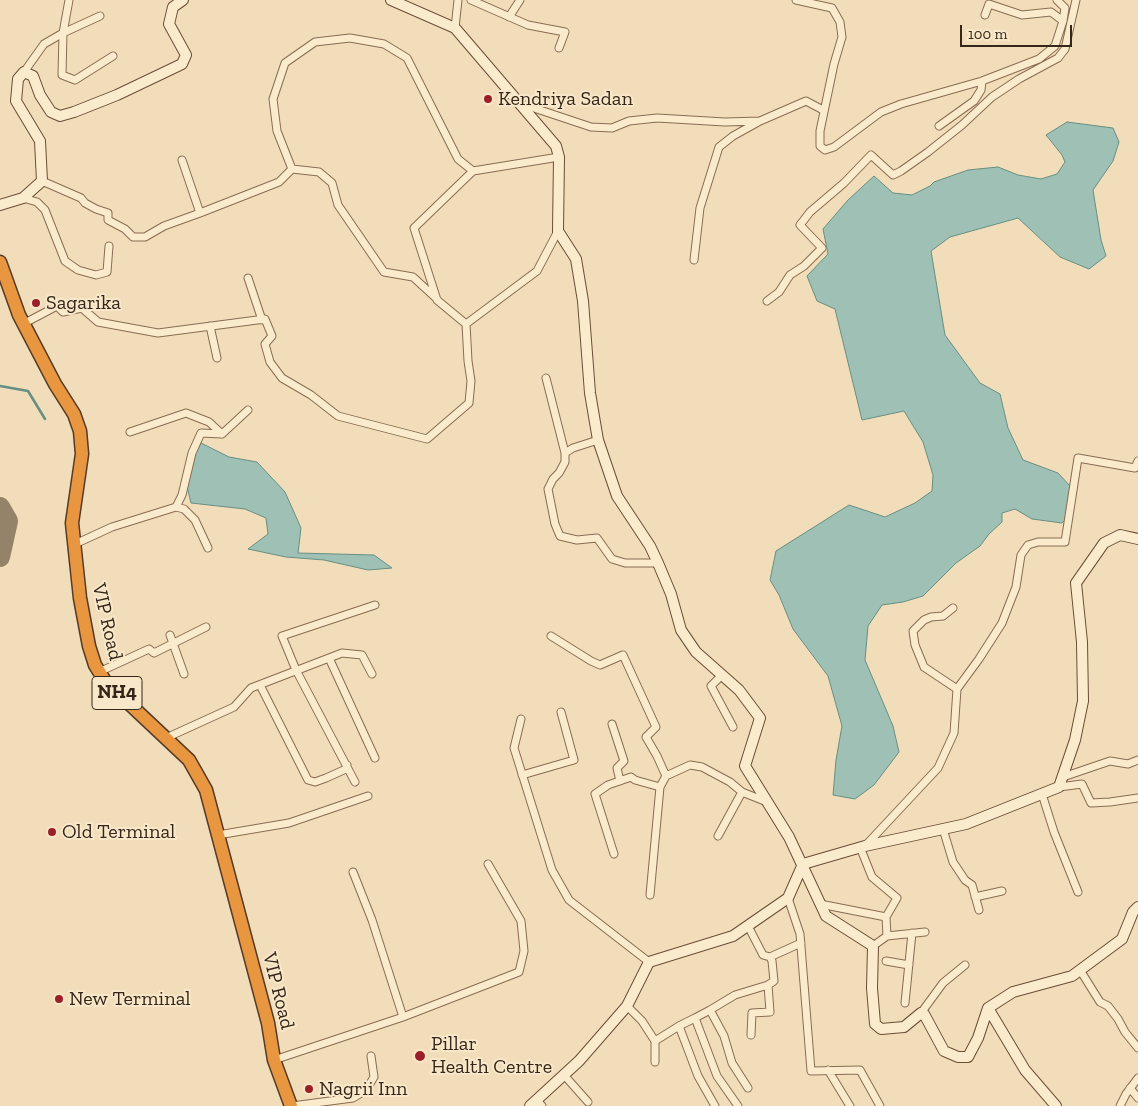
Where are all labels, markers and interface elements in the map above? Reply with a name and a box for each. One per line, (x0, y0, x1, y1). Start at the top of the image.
scale bar (963, 15, 1076, 47)
text: 100 m (968, 25, 1007, 43)
place label: Kendriya Sadan (498, 87, 633, 111)
marker: Kendriya Sadan (482, 93, 494, 105)
place label: Sagarika (46, 291, 121, 315)
marker: Sagarika (30, 297, 42, 309)
street label: VIP Road (86, 581, 128, 663)
road number: NH4 (92, 676, 142, 710)
place label: Old Terminal (62, 820, 175, 844)
marker: Old Terminal (46, 826, 58, 838)
street label: VIP Road (257, 950, 299, 1032)
place label: New Terminal (69, 987, 191, 1011)
marker: New Terminal (53, 993, 65, 1005)
place label: Pillar Health Centre (431, 1032, 552, 1079)
marker: Pillar Health Centre (413, 1049, 427, 1063)
place label: Nagrii Inn (319, 1077, 407, 1101)
marker: Nagrii Inn (303, 1083, 315, 1095)

